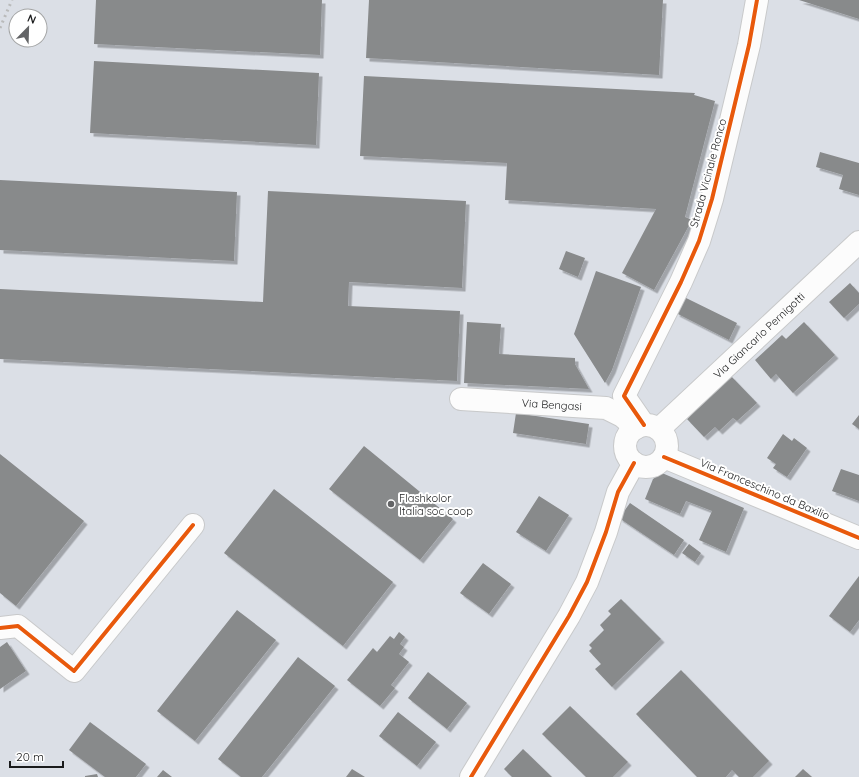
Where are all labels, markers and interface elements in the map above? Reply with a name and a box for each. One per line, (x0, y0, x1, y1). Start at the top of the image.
north arrow (8, 8, 48, 48)
text: N (25, 11, 38, 27)
street label: Strada Vicinale Ronco (687, 117, 729, 229)
street label: Via Giancarlo Pernigotti (710, 289, 808, 381)
street label: Via Bengasi (521, 396, 582, 413)
street label: Via Franceschino da Baxilio (698, 455, 832, 523)
place label: Flashkolor Italia soc coop (399, 491, 473, 518)
marker: Flashkolor Italia soc coop (386, 499, 396, 509)
scale bar (10, 743, 63, 769)
text: 20 m (16, 749, 44, 764)

